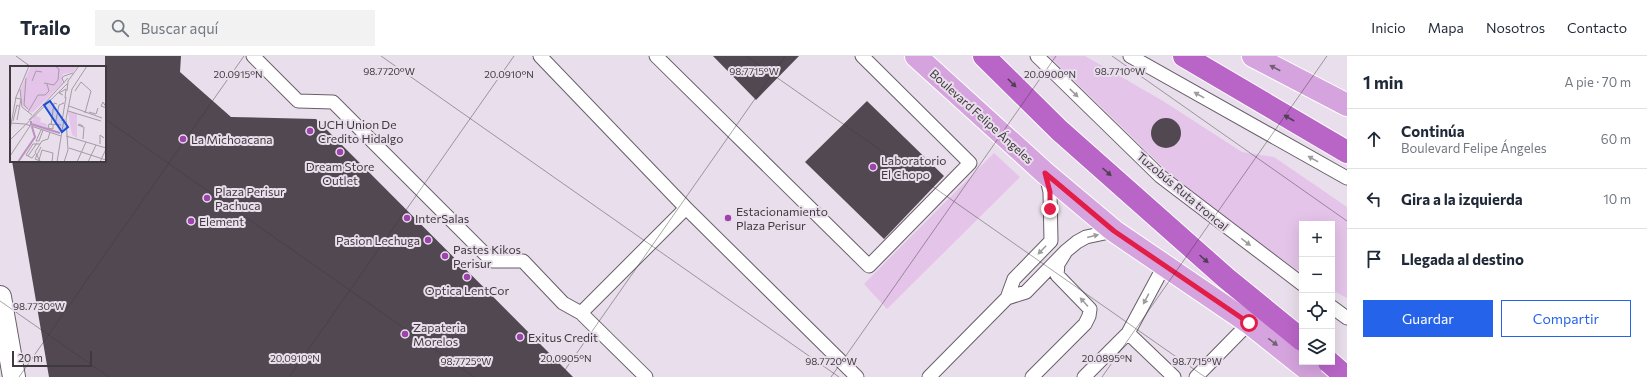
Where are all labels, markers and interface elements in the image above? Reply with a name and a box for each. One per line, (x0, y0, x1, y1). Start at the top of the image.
search box (95, 10, 375, 46)
text: Trailo (20, 16, 71, 39)
icon: search (109, 17, 131, 39)
text: Buscar aquí (141, 19, 218, 37)
text: Inicio (1371, 19, 1406, 36)
text: Mapa (1428, 19, 1464, 36)
text: Nosotros (1486, 19, 1545, 36)
text: Contacto (1567, 19, 1627, 36)
one-way arrow (1269, 64, 1281, 71)
text: 98.7720°W (363, 65, 415, 77)
text: 98.7715°W (729, 65, 779, 77)
text: 98.7710°W (1095, 65, 1145, 77)
inset map (10, 66, 106, 162)
street label: Boulevard Felipe Ángeles (927, 66, 1037, 166)
text: 20.0915°N (214, 68, 262, 80)
text: 20.0910°N (484, 68, 534, 80)
text: 20.0900°N (1024, 68, 1076, 80)
text: 1 min (1363, 72, 1403, 93)
text: A pie · 70 m (1564, 74, 1631, 90)
one-way arrow (1007, 78, 1017, 88)
one-way arrow (1069, 88, 1079, 98)
one-way arrow (1193, 92, 1205, 99)
one-way arrow (1283, 114, 1295, 121)
place label: UCH Union De Credito Hidalgo (318, 117, 403, 145)
text: Continúa (1401, 122, 1465, 140)
marker: UCH Union De Credito Hidalgo (305, 126, 315, 136)
icon: ahead (1363, 128, 1385, 150)
text: 60 m (1601, 131, 1631, 147)
place label: La Michoacana (191, 132, 273, 146)
marker: La Michoacana (178, 134, 188, 144)
text: Boulevard Felipe Ángeles (1401, 140, 1547, 156)
marker: Dream Store Outlet (335, 147, 345, 157)
street label: Tuzobús Ruta troncal (1134, 149, 1232, 233)
place label: Laboratorio El Chopo (881, 153, 946, 181)
one-way arrow (1307, 155, 1319, 162)
place label: Dream Store Outlet (306, 159, 374, 187)
marker: Laboratorio El Chopo (868, 162, 878, 172)
one-way arrow (1102, 168, 1112, 177)
place label: Plaza Perisur Pachuca (215, 184, 285, 212)
icon: left (1363, 188, 1385, 210)
text: Gira a la izquierda (1401, 190, 1523, 208)
text: 10 m (1603, 191, 1631, 207)
marker: Plaza Perisur Pachuca (202, 193, 212, 203)
route end (1041, 200, 1059, 218)
place label: Estacionamiento Plaza Perisur (736, 204, 828, 232)
place label: InterSalas (415, 211, 469, 225)
marker: InterSalas (402, 213, 412, 223)
marker: Estacionamiento Plaza Perisur (723, 213, 733, 223)
place label: Element (199, 214, 244, 228)
marker: Element (186, 216, 196, 226)
map controls (1299, 221, 1335, 365)
button: + (1299, 221, 1335, 257)
one-way arrow (1087, 232, 1099, 238)
place label: Pasion Lechuga (336, 233, 420, 247)
marker: Pasion Lechuga (423, 235, 433, 245)
one-way arrow (1241, 238, 1252, 247)
place label: Pastes Kikos Perisur (453, 242, 521, 270)
one-way arrow (1037, 245, 1047, 255)
icon: arrive (1363, 248, 1385, 270)
text: Llegada al destino (1401, 250, 1524, 268)
marker: Pastes Kikos Perisur (440, 251, 450, 261)
one-way arrow (1199, 254, 1209, 263)
button: − (1299, 257, 1335, 293)
marker: Optica LentCor (462, 272, 472, 282)
place label: Optica LentCor (425, 283, 509, 297)
one-way arrow (1143, 293, 1150, 305)
button: locate (1299, 293, 1335, 329)
one-way arrow (1079, 296, 1088, 307)
text: 98.7730°W (13, 300, 65, 312)
button: Guardar (1363, 300, 1493, 337)
button: Compartir (1501, 300, 1631, 337)
route start (1240, 314, 1258, 332)
place label: Zapateria Morelos (413, 320, 466, 348)
marker: Zapateria Morelos (400, 329, 410, 339)
button: layers (1299, 329, 1335, 365)
place label: Exitus Credit (528, 330, 598, 344)
marker: Exitus Credit (515, 332, 525, 342)
one-way arrow (1268, 338, 1279, 347)
scale bar (12, 349, 92, 368)
text: 20 m (18, 351, 43, 364)
text: 20.0910°N (270, 352, 320, 364)
text: 20.0905°N (540, 352, 592, 364)
text: 20.0895°N (1082, 352, 1132, 364)
text: 98.7725°W (441, 355, 492, 367)
text: 98.7720°W (805, 355, 857, 367)
text: 98.7715°W (1172, 355, 1222, 367)

